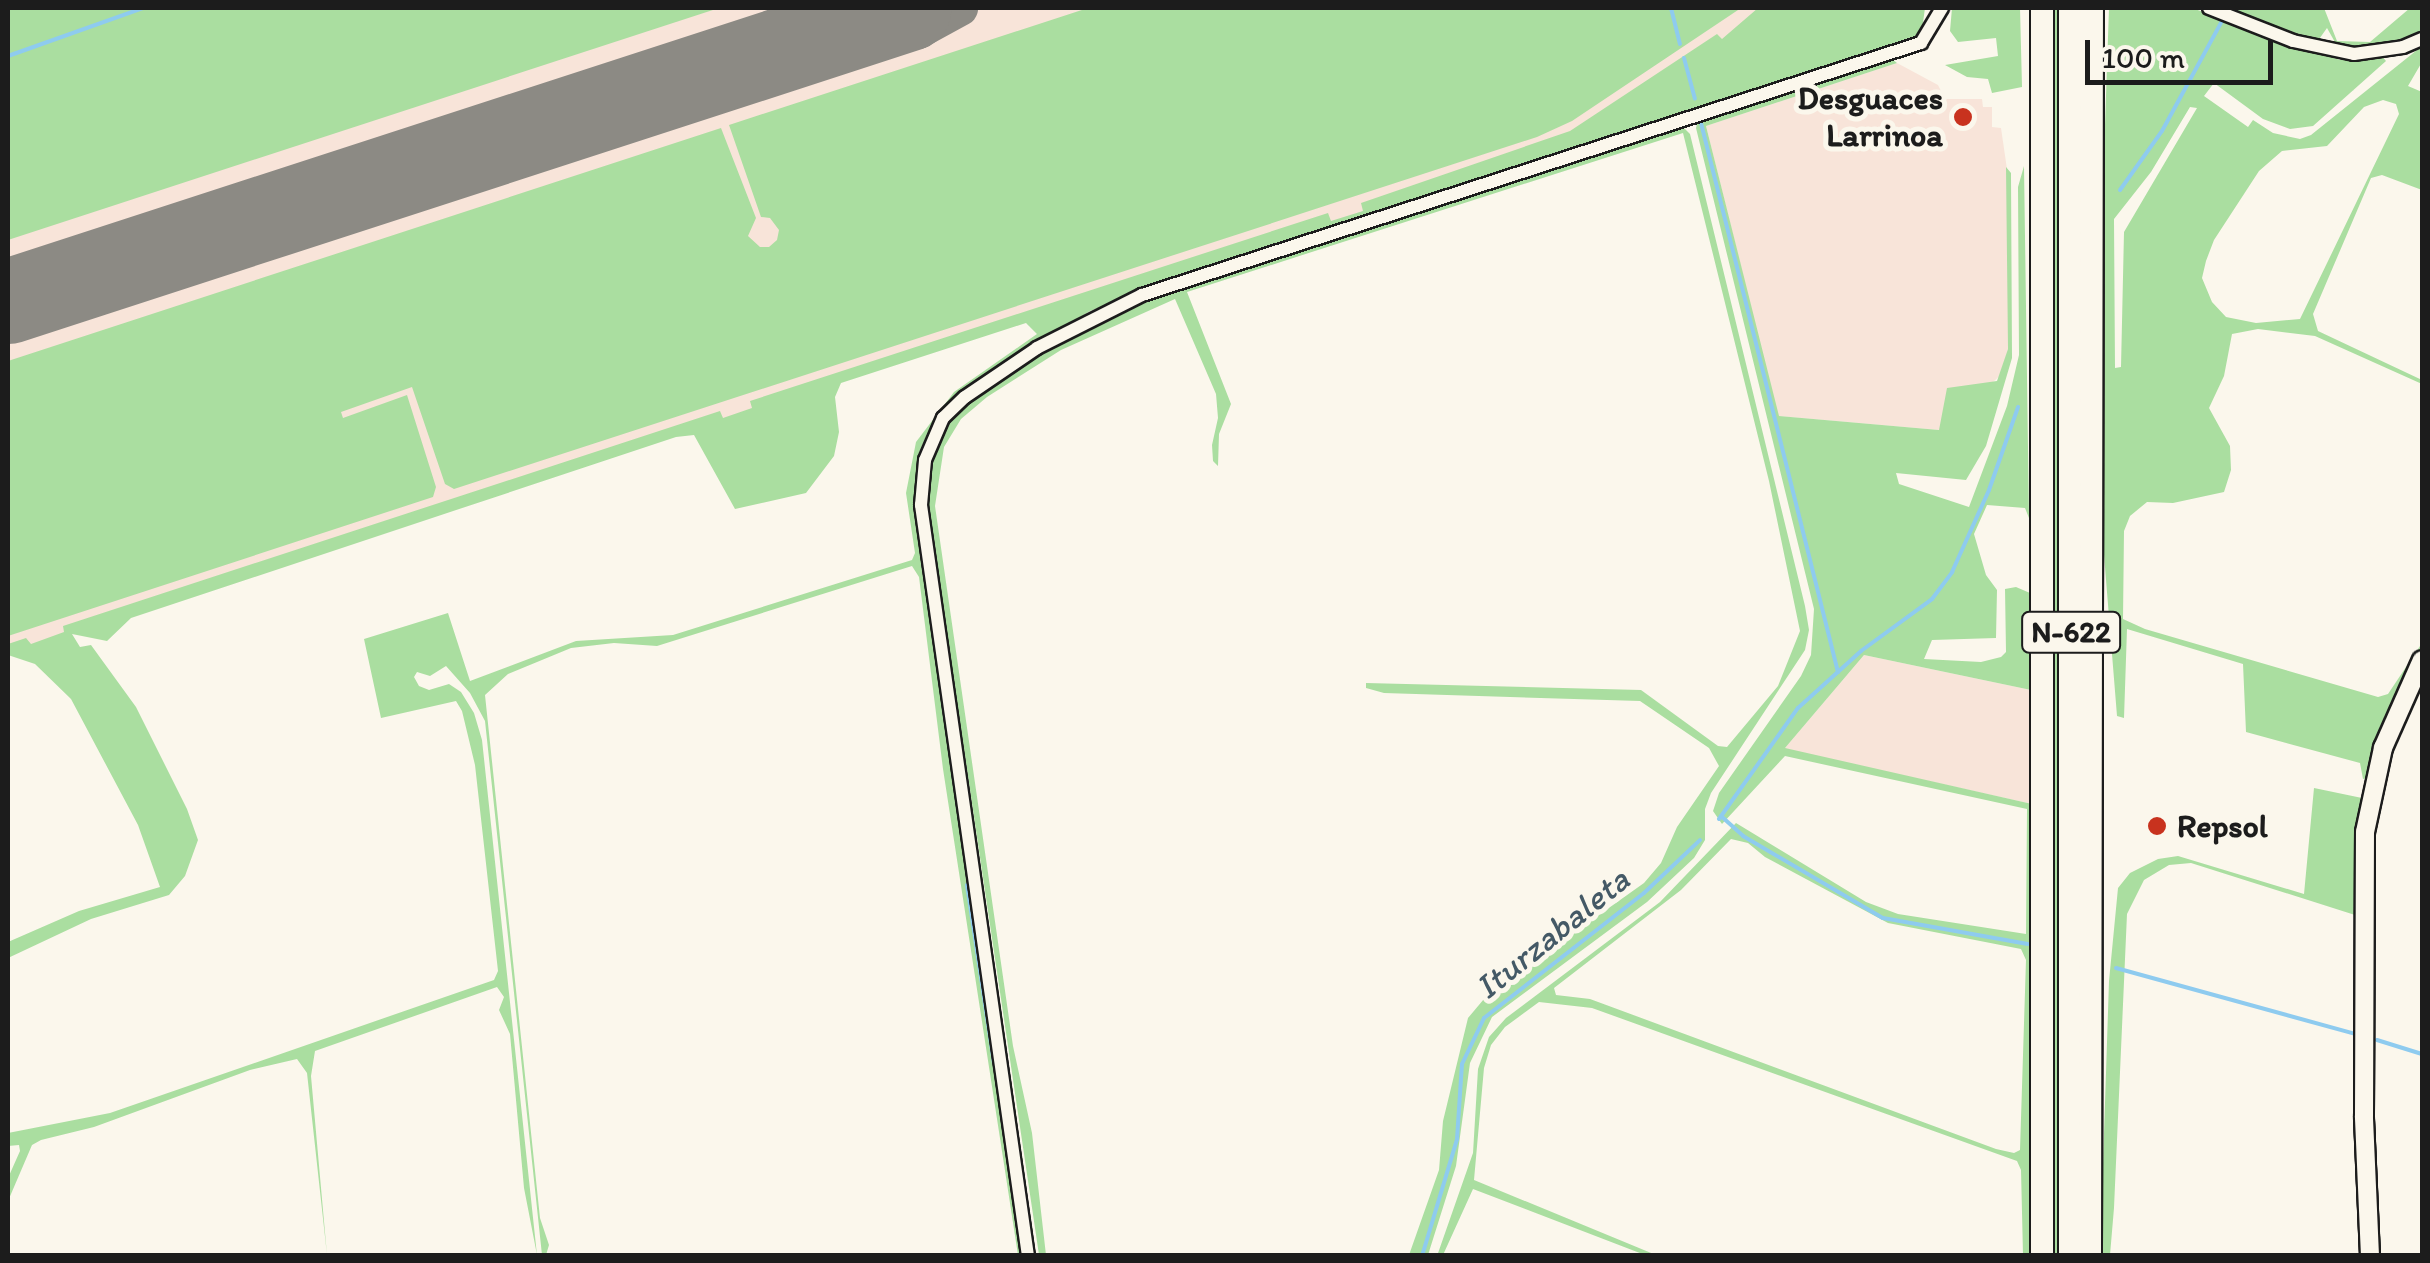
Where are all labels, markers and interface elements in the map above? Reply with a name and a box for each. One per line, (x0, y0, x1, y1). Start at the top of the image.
scale bar (2090, 20, 2278, 82)
text: 100 m (2102, 39, 2185, 76)
place label: Desguaces Larrinoa (1797, 80, 1943, 155)
marker: Desguaces Larrinoa (1952, 106, 1974, 128)
road number: N-622 (2021, 607, 2121, 657)
place label: Repsol (2177, 807, 2268, 845)
marker: Repsol (2146, 815, 2168, 837)
water label: Iturzabaleta (1467, 858, 1637, 1008)

